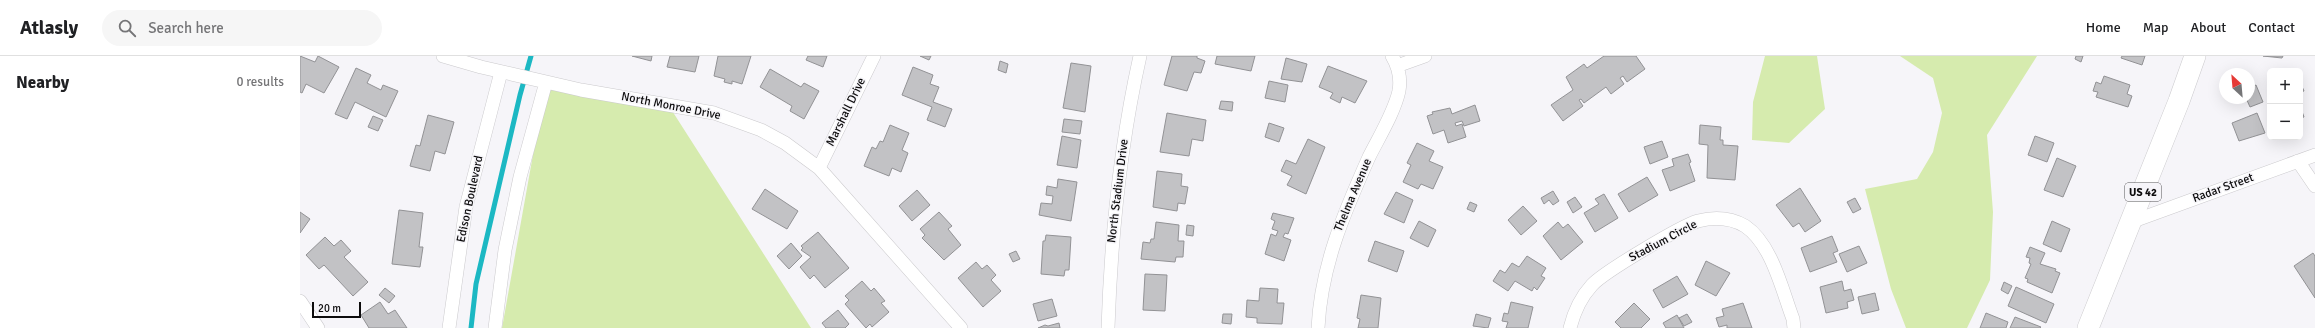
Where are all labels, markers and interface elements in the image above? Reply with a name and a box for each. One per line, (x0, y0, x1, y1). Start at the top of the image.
search box (102, 10, 382, 46)
text: Atlasly (20, 16, 78, 40)
icon: search (116, 17, 138, 39)
text: Search here (148, 19, 224, 37)
text: Home (2086, 19, 2121, 36)
text: Map (2143, 19, 2168, 36)
text: About (2190, 19, 2226, 36)
text: Contact (2248, 19, 2295, 36)
north arrow (2219, 68, 2255, 104)
map controls (2267, 68, 2303, 140)
button: + (2267, 68, 2303, 104)
text: Nearby (16, 72, 69, 93)
text: 0 results (236, 74, 284, 90)
street label: Marshall Drive (823, 75, 869, 149)
street label: North Monroe Drive (620, 89, 722, 123)
button: − (2267, 104, 2303, 140)
street label: North Stadium Drive (1104, 138, 1132, 244)
street label: Edison Boulevard (453, 154, 487, 244)
street label: Thelma Avenue (1331, 156, 1375, 234)
street label: Radar Street (2190, 170, 2256, 206)
road number: US 42 (2125, 183, 2161, 201)
street label: Stadium Circle (1626, 217, 1700, 265)
scale bar (312, 300, 361, 319)
text: 20 m (318, 302, 341, 315)

